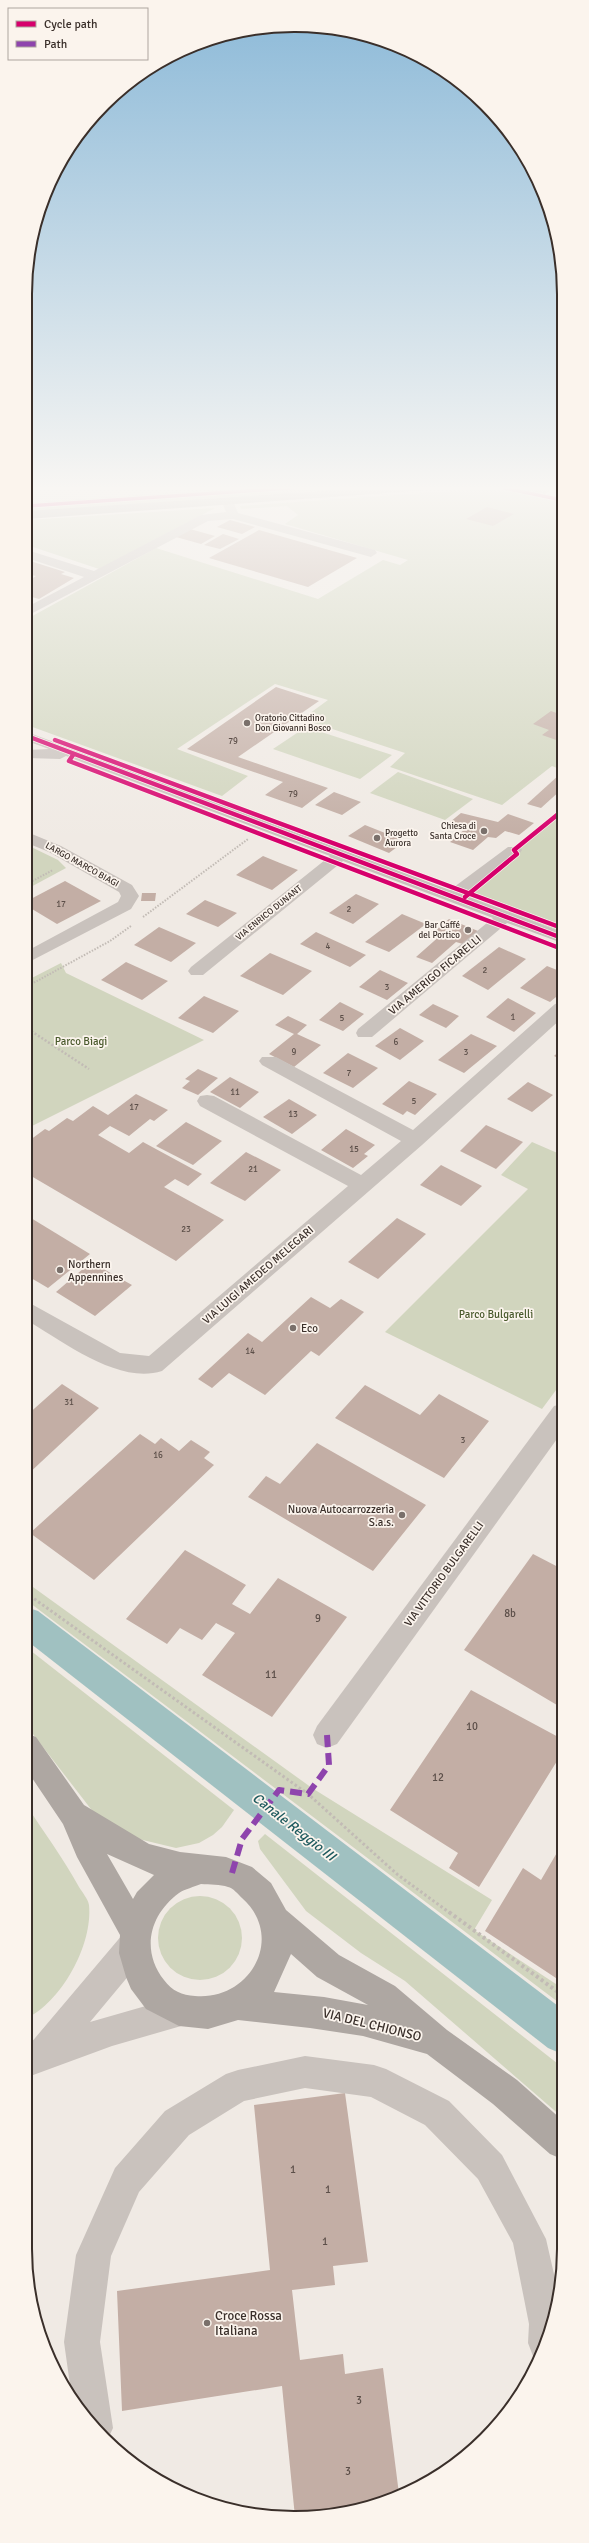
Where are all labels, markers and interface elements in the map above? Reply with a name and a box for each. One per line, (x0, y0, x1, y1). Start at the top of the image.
legend (8, 8, 148, 60)
text: Cycle path (44, 17, 97, 32)
text: Path (44, 37, 67, 52)
place label: Oratorio Cittadino Don Giovanni Bosco (255, 713, 331, 734)
marker: Oratorio Cittadino Don Giovanni Bosco (242, 718, 252, 728)
house number: 79 (228, 736, 238, 747)
house number: 79 (288, 789, 298, 800)
place label: Chiesa di Santa Croce (430, 821, 476, 842)
marker: Chiesa di Santa Croce (479, 826, 489, 836)
place label: Progetto Aurora (385, 828, 418, 849)
marker: Progetto Aurora (372, 833, 382, 843)
street label: LARGO MARCO BIAGI (43, 840, 121, 890)
street label: VIA ENRICO DUNANT (234, 883, 305, 943)
house number: 17 (56, 899, 66, 910)
house number: 2 (347, 904, 352, 915)
place label: Bar Caffé del Portico (419, 920, 460, 941)
marker: Bar Caffé del Portico (463, 925, 473, 935)
street label: VIA AMERIGO FICARELLI (386, 932, 484, 1018)
house number: 4 (326, 941, 331, 952)
house number: 2 (483, 965, 488, 976)
house number: 3 (385, 982, 390, 993)
house number: 1 (511, 1012, 516, 1023)
house number: 5 (340, 1013, 345, 1024)
park label: Parco Biagi (55, 1035, 107, 1048)
house number: 6 (394, 1037, 399, 1048)
house number: 9 (292, 1047, 297, 1058)
house number: 3 (464, 1047, 469, 1058)
house number: 7 (347, 1068, 352, 1079)
house number: 11 (230, 1087, 240, 1098)
house number: 5 (412, 1096, 417, 1107)
house number: 17 (129, 1102, 139, 1113)
house number: 13 (288, 1109, 298, 1120)
house number: 15 (349, 1144, 359, 1155)
house number: 21 (248, 1164, 258, 1175)
street label: VIA LUIGI AMEDEO MELEGARI (200, 1223, 316, 1327)
house number: 23 (181, 1224, 191, 1235)
place label: Northern Appennines (68, 1258, 123, 1284)
marker: Northern Appennines (55, 1265, 65, 1275)
park label: Parco Bulgarelli (459, 1308, 533, 1321)
place label: Eco (301, 1322, 318, 1335)
marker: Eco (288, 1323, 298, 1333)
house number: 14 (245, 1346, 255, 1357)
house number: 31 (64, 1397, 74, 1408)
house number: 3 (461, 1435, 466, 1446)
house number: 16 (153, 1450, 163, 1461)
place label: Nuova Autocarrozzeria S.a.s. (288, 1503, 394, 1529)
marker: Nuova Autocarrozzeria S.a.s. (397, 1510, 407, 1520)
street label: VIA VITTORIO BULGARELLI (402, 1519, 486, 1629)
house number: 8b (504, 1607, 516, 1620)
house number: 9 (315, 1612, 321, 1625)
house number: 11 (265, 1668, 277, 1681)
house number: 10 (466, 1720, 478, 1733)
house number: 12 (432, 1771, 444, 1784)
water label: Canale Reggio III (249, 1789, 340, 1866)
street label: VIA DEL CHIONSO (321, 2005, 423, 2045)
house number: 1 (290, 2163, 296, 2176)
house number: 1 (325, 2183, 331, 2196)
house number: 1 (322, 2235, 328, 2248)
place label: Croce Rossa Italiana (215, 2308, 282, 2339)
marker: Croce Rossa Italiana (202, 2318, 212, 2328)
house number: 3 (356, 2394, 362, 2407)
house number: 3 (345, 2465, 351, 2478)

